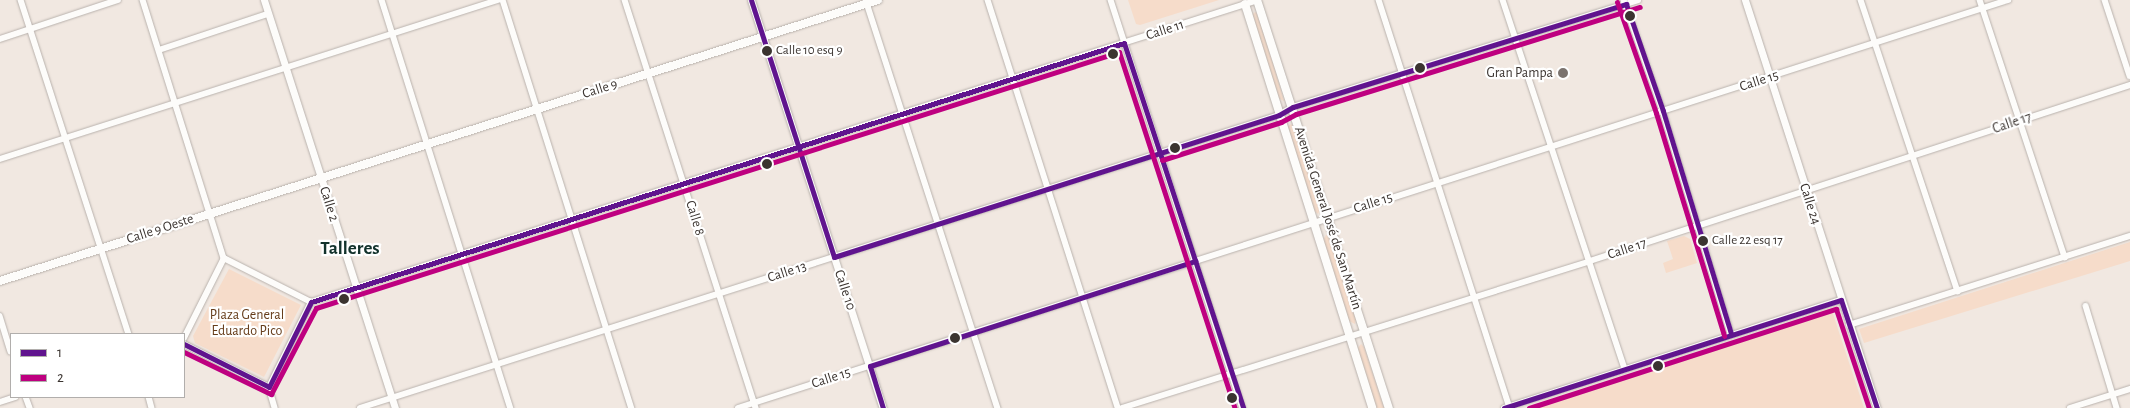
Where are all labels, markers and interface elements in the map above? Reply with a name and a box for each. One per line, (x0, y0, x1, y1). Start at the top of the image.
unlabelled marker (1625, 11, 1635, 21)
street label: Calle 11 (1144, 16, 1186, 44)
place label: Calle 10 esq 9 (776, 43, 842, 59)
marker: Calle 10 esq 9 (762, 46, 772, 56)
unlabelled marker (1108, 49, 1118, 59)
unlabelled marker (1415, 63, 1425, 73)
place label: Gran Pampa (1487, 65, 1553, 81)
marker: Gran Pampa (1557, 67, 1569, 79)
street label: Calle 15 (1737, 67, 1781, 95)
street label: Calle 9 (580, 75, 620, 103)
street label: Calle 17 (1990, 109, 2034, 137)
street label: Avenida General José de San Martín (1290, 124, 1366, 312)
unlabelled marker (1170, 143, 1180, 153)
unlabelled marker (762, 159, 772, 169)
street label: Calle 24 (1795, 181, 1825, 227)
street label: Calle 2 (315, 184, 343, 224)
street label: Calle 15 (1351, 189, 1395, 217)
street label: Calle 8 (682, 198, 708, 238)
street label: Calle 9 Oeste (124, 210, 196, 248)
place label: Calle 22 esq 17 (1712, 233, 1783, 249)
street label: Calle 17 (1605, 235, 1649, 263)
marker: Calle 22 esq 17 (1698, 236, 1708, 246)
district label: Talleres (320, 238, 380, 260)
street label: Calle 13 (765, 258, 809, 286)
street label: Calle 10 (831, 268, 859, 312)
unlabelled marker (339, 294, 349, 304)
park label: Plaza General Eduardo Pico (210, 307, 284, 340)
legend (10, 333, 185, 398)
unlabelled marker (950, 333, 960, 343)
text: 1 (57, 345, 62, 360)
unlabelled marker (1653, 361, 1663, 371)
street label: Calle 15 (809, 364, 853, 392)
text: 2 (57, 370, 64, 385)
unlabelled marker (1227, 393, 1237, 403)

